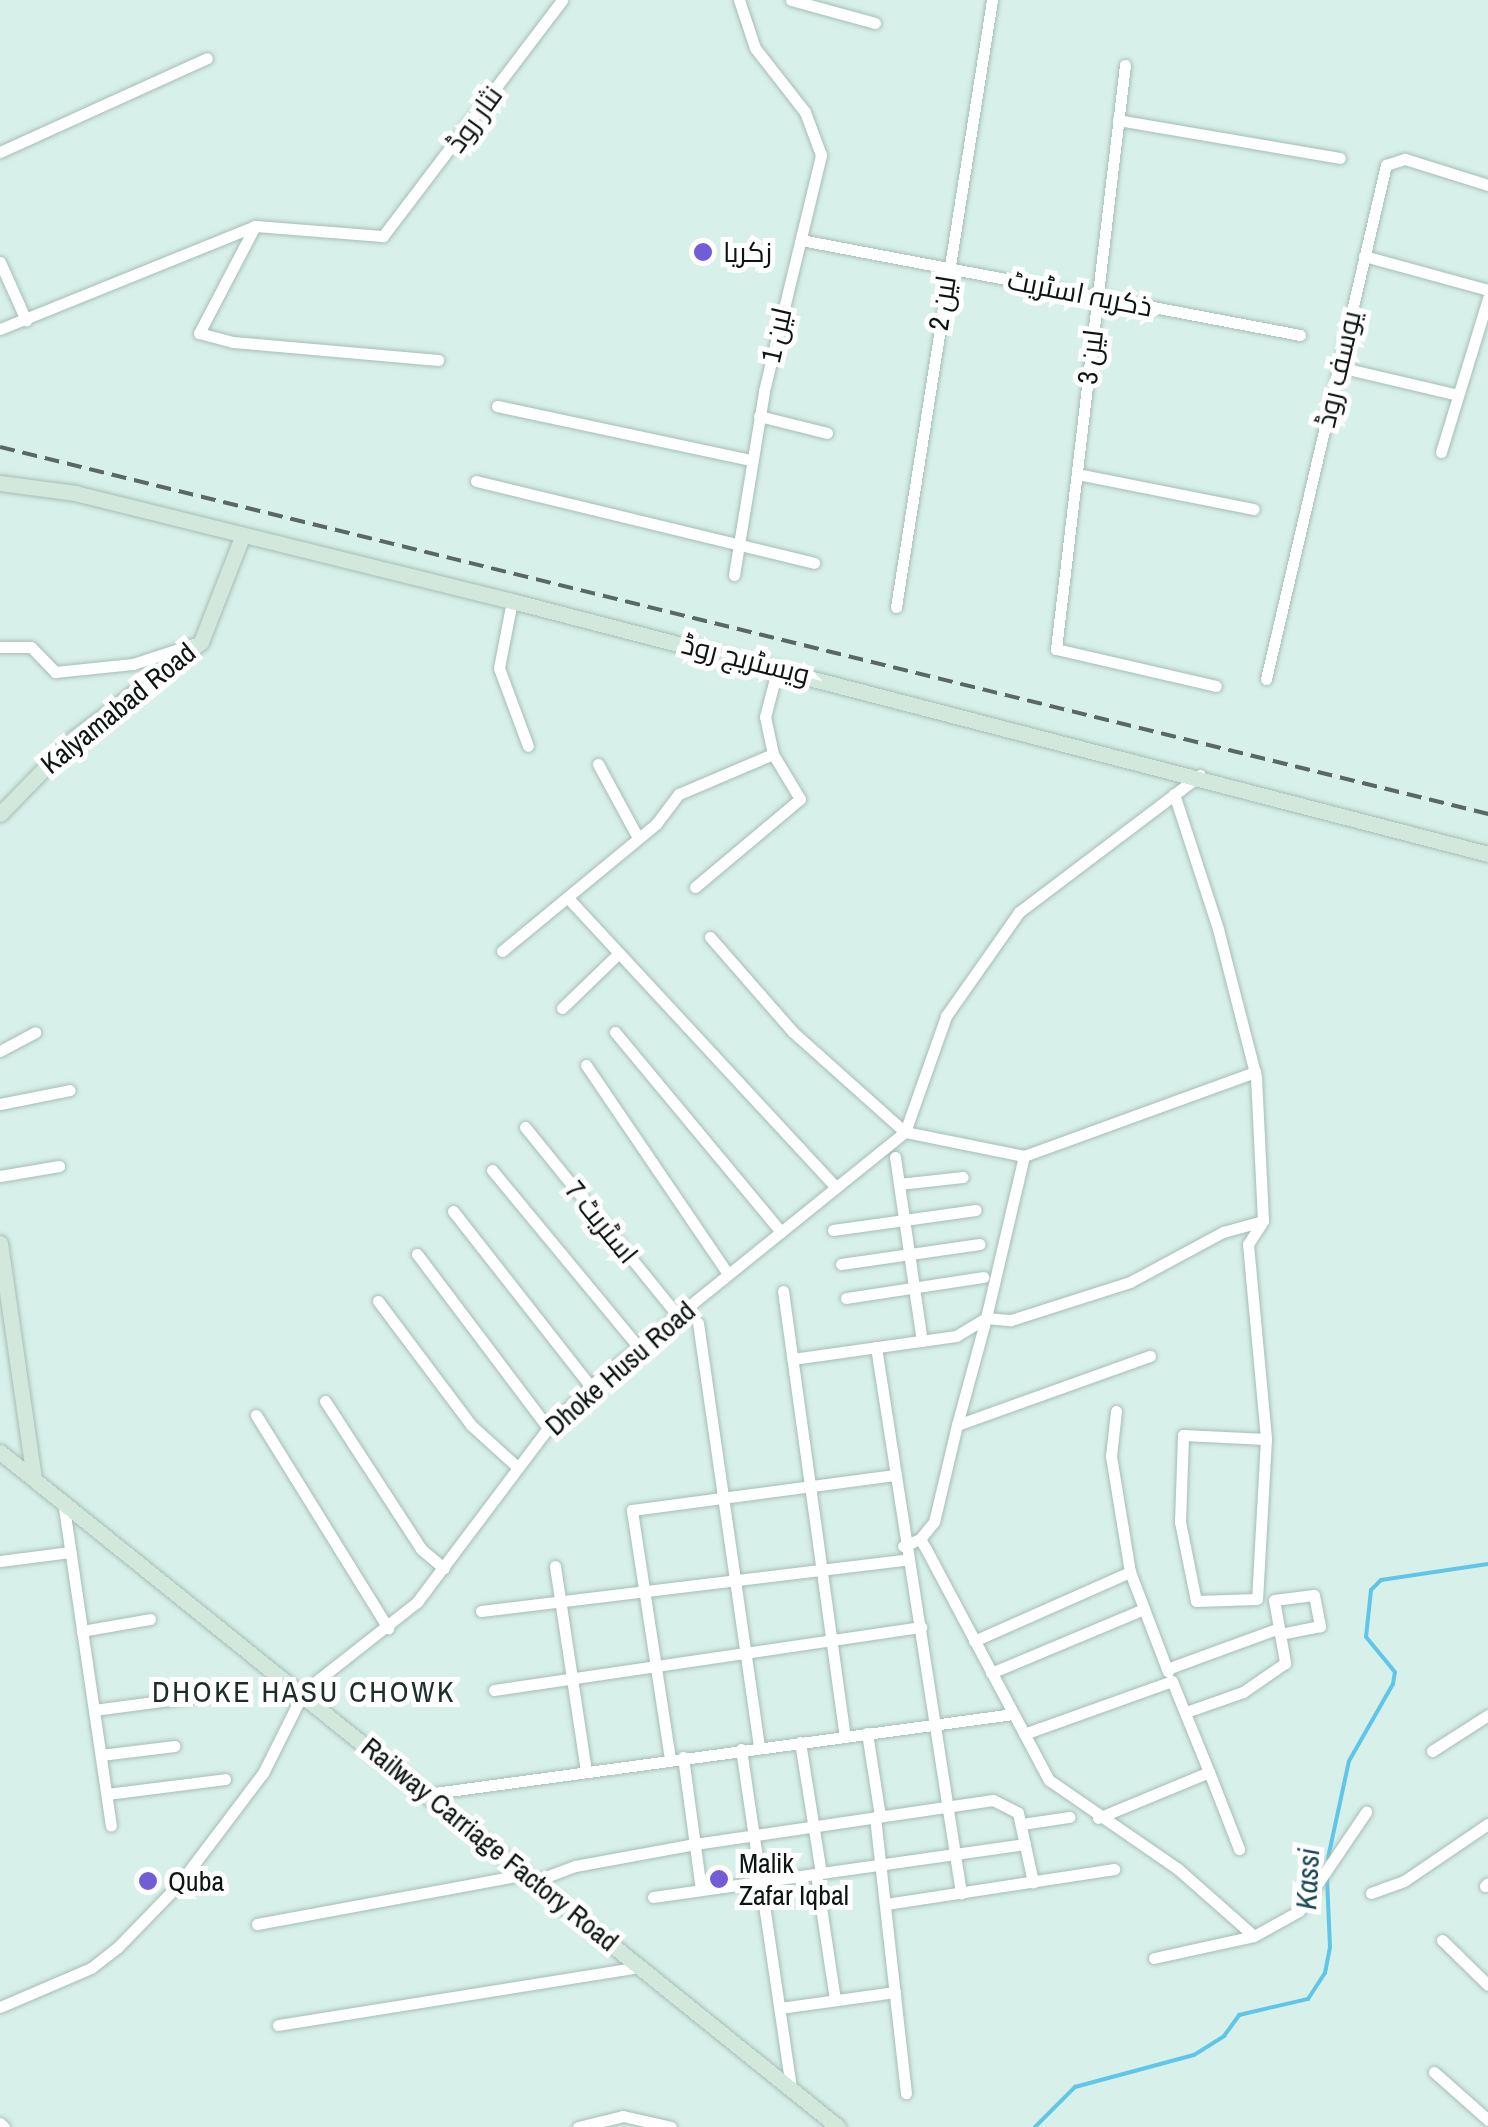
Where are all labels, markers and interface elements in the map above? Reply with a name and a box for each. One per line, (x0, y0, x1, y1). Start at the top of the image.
street label: نثار روڈ (439, 79, 509, 159)
place label: زکریا (723, 235, 772, 269)
marker: زکریا (692, 241, 714, 263)
street label: ذکریہ اسٹریٹ (1005, 262, 1155, 324)
street label: لین 2 (921, 273, 963, 333)
street label: لین 1 (753, 305, 799, 365)
street label: یوسف روڈ (1308, 307, 1368, 431)
street label: لین 3 (1070, 328, 1110, 386)
street label: ویسٹریج روڈ (678, 627, 814, 691)
street label: Kalyamabad Road (34, 636, 202, 780)
street label: اسٹریٹ 7 (558, 1174, 646, 1270)
street label: Dhoke Husu Road (538, 1294, 702, 1442)
district label: DHOKE HASU CHOWK (152, 1673, 456, 1709)
street label: Railway Carriage Factory Road (355, 1730, 625, 1958)
place label: Malik Zafar Iqbal (739, 1846, 849, 1912)
water label: Kassi (1287, 1847, 1327, 1911)
place label: Quba (168, 1864, 224, 1898)
marker: Malik Zafar Iqbal (708, 1868, 730, 1890)
marker: Quba (137, 1870, 159, 1892)

